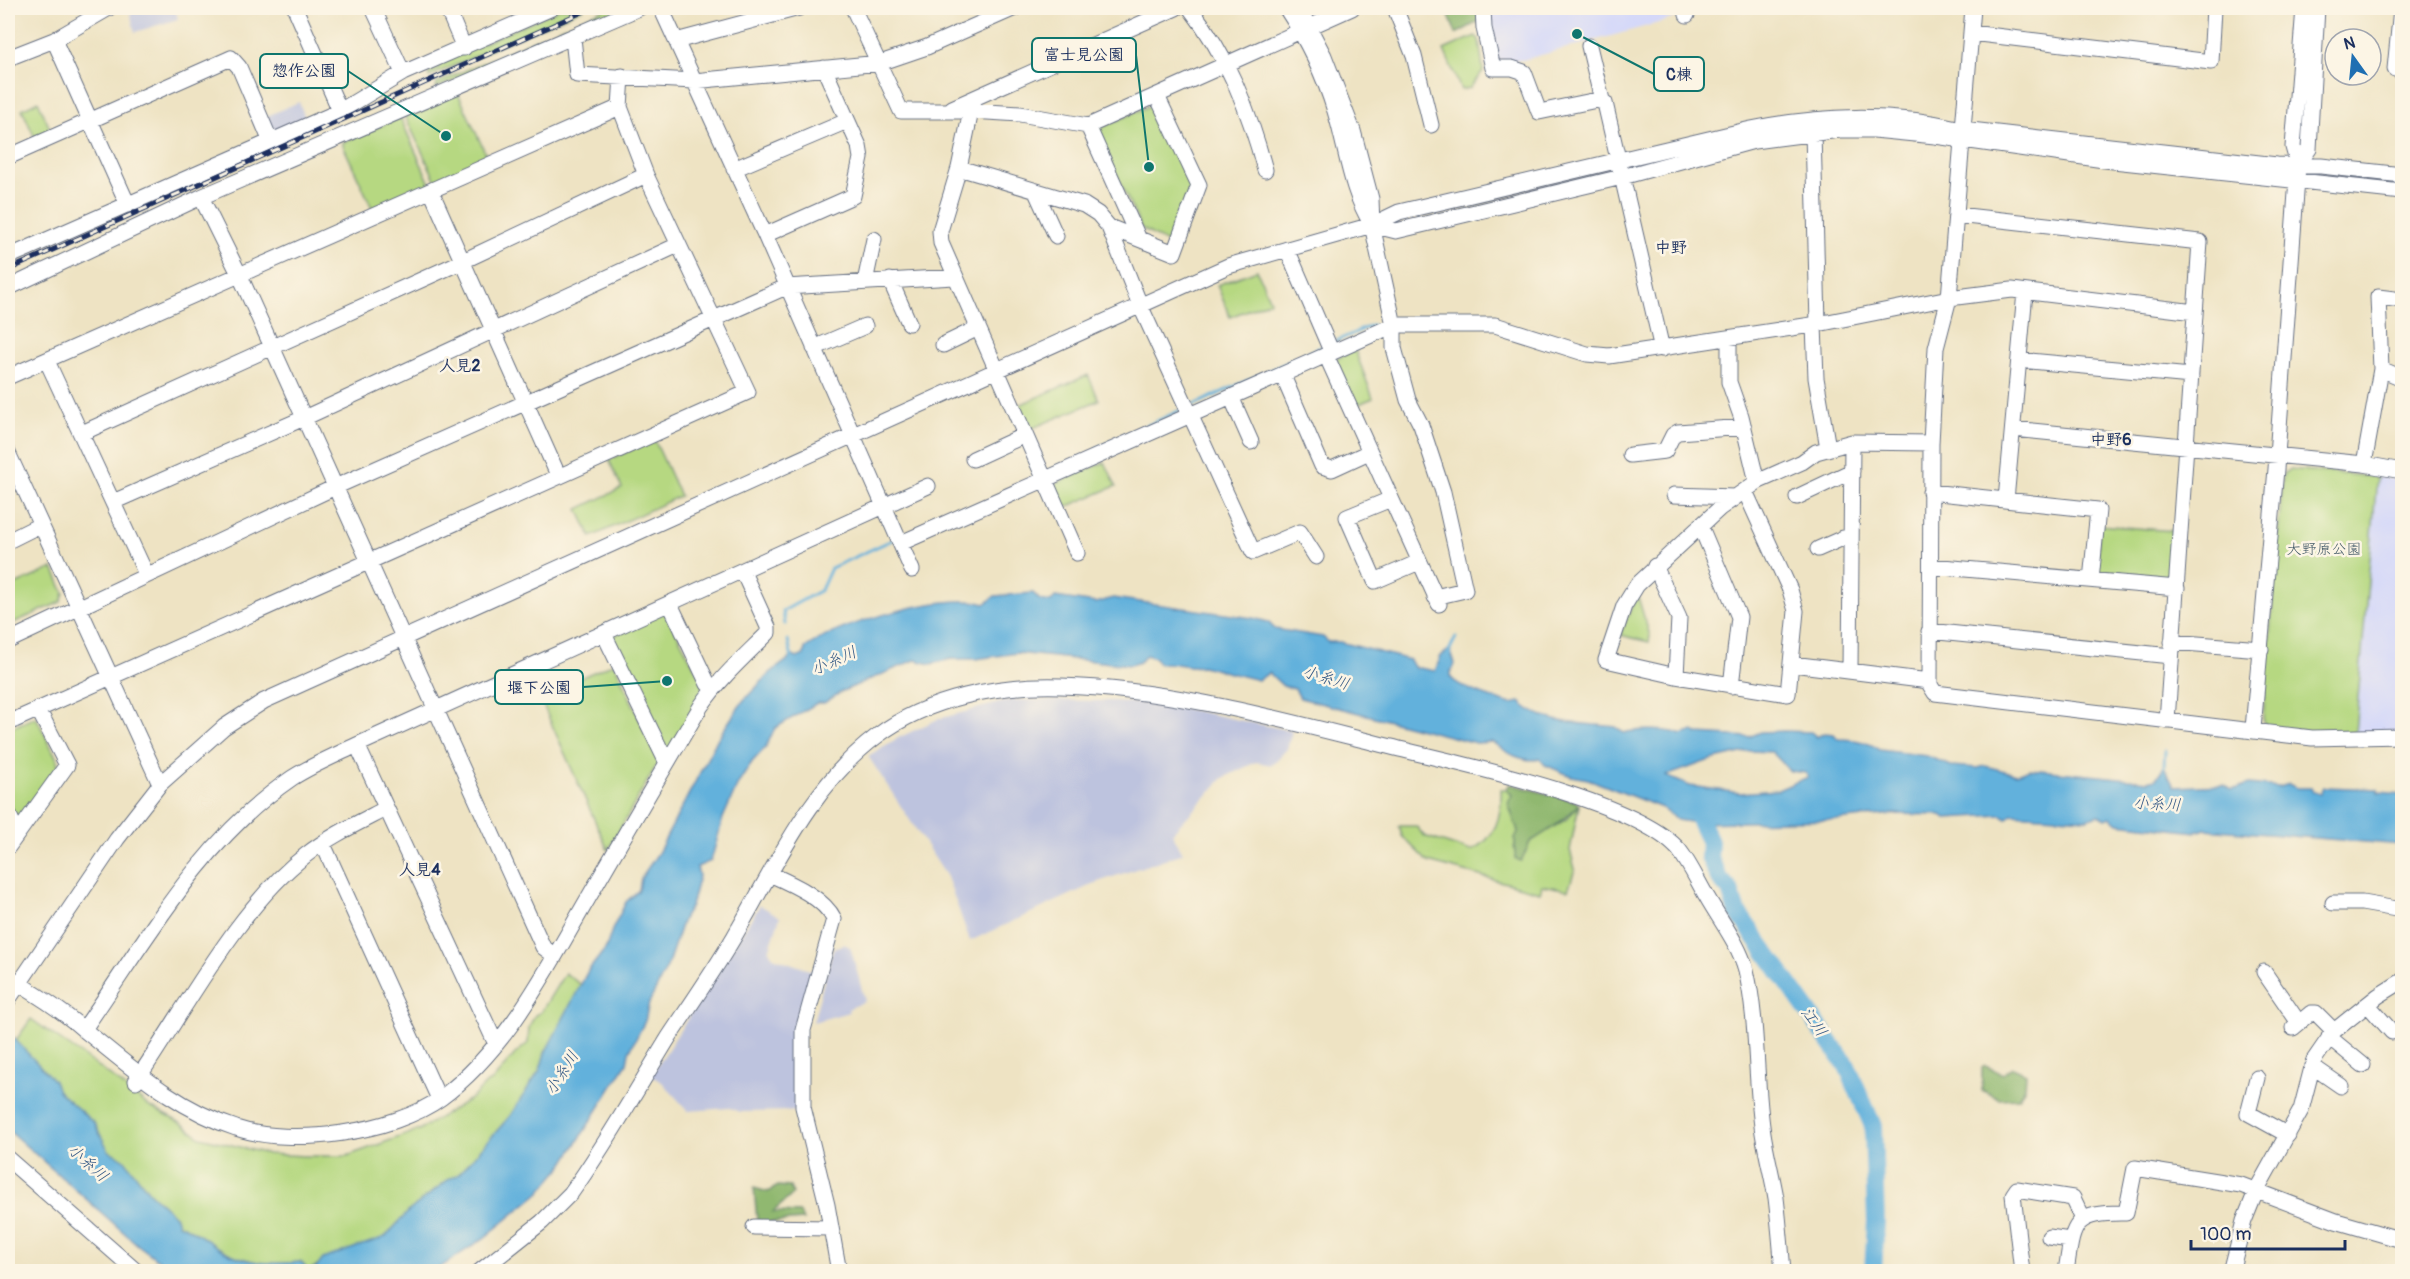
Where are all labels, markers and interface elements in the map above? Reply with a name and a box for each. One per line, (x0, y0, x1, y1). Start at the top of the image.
north arrow (2323, 27, 2383, 87)
text: N (2342, 32, 2357, 55)
callout: 富士見公園 (1032, 38, 1136, 72)
text: 富士見公園 (1044, 45, 1124, 65)
callout: 惣作公園 (260, 54, 348, 88)
callout: C棟 (1654, 57, 1704, 91)
text: 惣作公園 (272, 61, 336, 81)
text: C棟 (1666, 65, 1693, 85)
district label: 中野 (1655, 238, 1687, 258)
district label: 人見2 (440, 356, 481, 376)
district label: 中野6 (2090, 430, 2132, 450)
park label: 大野原公園 (2286, 540, 2362, 559)
water label: 小糸川 (808, 642, 860, 680)
water label: 小糸川 (1300, 661, 1352, 695)
callout: 堰下公園 (495, 670, 583, 704)
text: 堰下公園 (507, 678, 571, 698)
water label: 小糸川 (2133, 793, 2181, 815)
district label: 人見4 (399, 860, 441, 880)
water label: 江川 (1797, 1003, 1831, 1041)
water label: 小糸川 (541, 1047, 583, 1099)
water label: 小糸川 (63, 1140, 113, 1186)
scale bar (2191, 1213, 2346, 1251)
text: 100 m (2200, 1223, 2252, 1246)

